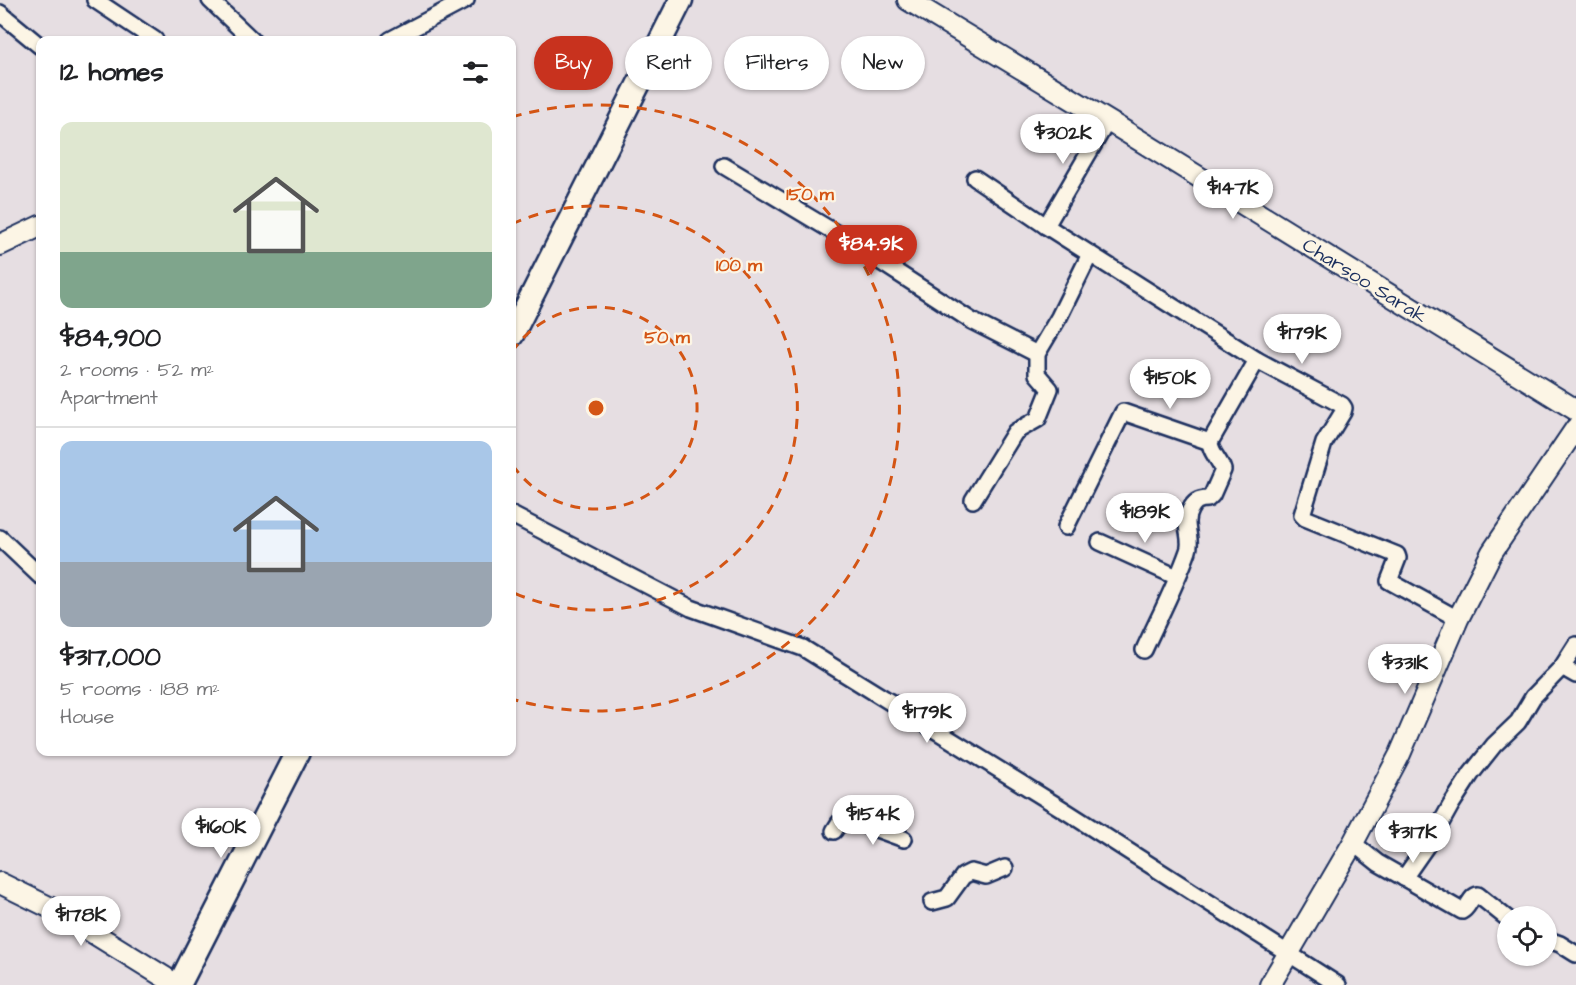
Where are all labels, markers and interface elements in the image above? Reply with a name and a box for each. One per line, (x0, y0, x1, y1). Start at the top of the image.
chip: Buy (534, 36, 613, 90)
chip: Rent (625, 36, 712, 90)
chip: Filters (724, 36, 829, 90)
chip: New (841, 36, 925, 90)
text: 12 homes (60, 54, 163, 90)
icon: filters (459, 56, 492, 89)
pin: $302K (1021, 114, 1105, 165)
text: $302K (1034, 119, 1092, 147)
icon: home (222, 161, 330, 269)
pin: $147K (1191, 169, 1275, 220)
text: $147K (1207, 174, 1259, 202)
text: 150 m (786, 182, 835, 207)
pin: $84.9K (822, 225, 920, 276)
text: $84.9K (839, 230, 903, 258)
street label: Charsoo Sarak (1297, 231, 1432, 330)
text: 100 m (716, 253, 763, 278)
pin: $179K (1260, 314, 1344, 365)
text: $179K (1277, 319, 1327, 347)
text: $84,900 (60, 320, 161, 356)
text: 50 m (644, 325, 691, 350)
text: 2 rooms · 52 m² (60, 356, 214, 384)
pin: $150K (1128, 359, 1212, 410)
text: $150K (1144, 364, 1196, 392)
text: Apartment (60, 384, 158, 412)
centre of rings (586, 398, 606, 418)
icon: home (222, 480, 330, 588)
pin: $189K (1103, 493, 1187, 544)
text: $189K (1120, 498, 1170, 526)
text: $317,000 (60, 639, 161, 675)
pin: $331K (1363, 644, 1447, 695)
text: $331K (1382, 649, 1428, 677)
text: 5 rooms · 188 m² (60, 675, 220, 703)
pin: $179K (885, 693, 969, 744)
text: $179K (902, 698, 952, 726)
text: House (60, 703, 114, 731)
pin: $154K (831, 795, 915, 846)
text: $154K (846, 800, 900, 828)
pin: $160K (179, 808, 263, 859)
text: $160K (196, 813, 246, 841)
pin: $317K (1371, 813, 1455, 864)
text: $317K (1389, 818, 1437, 846)
pin: $178K (39, 896, 123, 947)
text: $178K (55, 901, 107, 929)
map controls (1497, 906, 1557, 966)
button: locate (1497, 906, 1557, 966)

